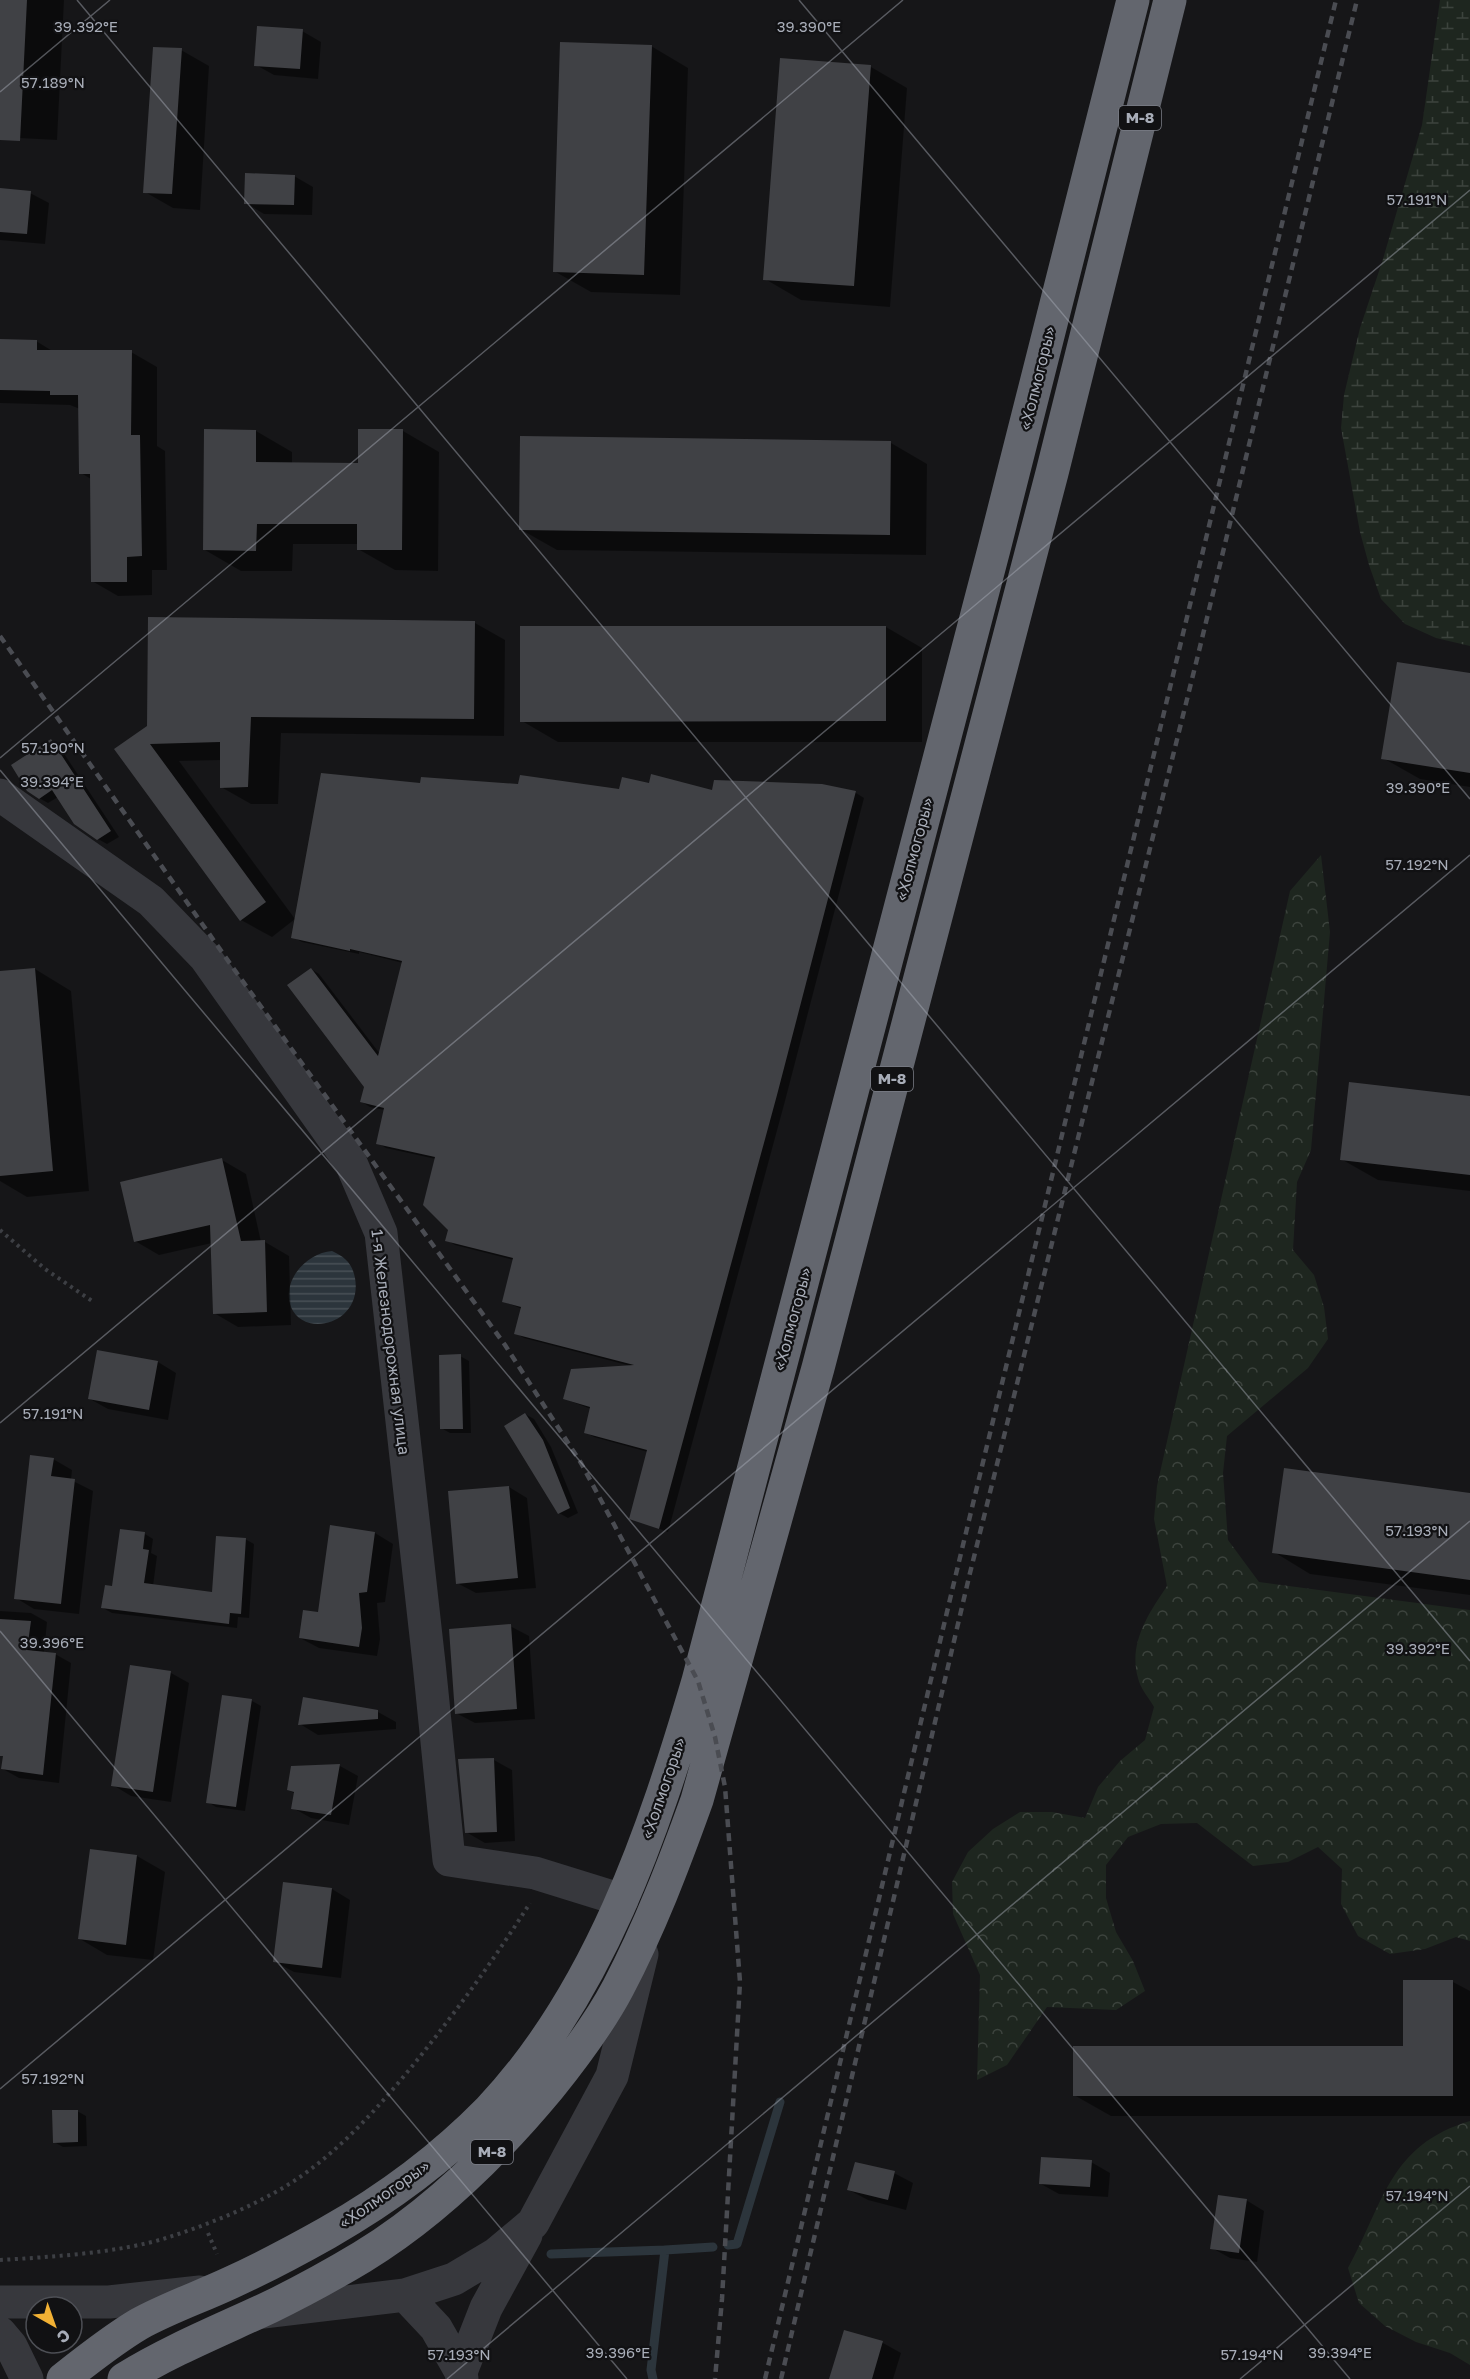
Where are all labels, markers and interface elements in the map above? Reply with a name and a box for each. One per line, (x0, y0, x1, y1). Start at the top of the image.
text: 39.392°E (54, 17, 118, 35)
text: 39.390°E (777, 17, 841, 35)
text: 57.189°N (21, 73, 85, 91)
road number: М-8 (1119, 106, 1161, 130)
text: 57.191°N (1387, 190, 1447, 208)
street label: «Холмогоры» (1014, 324, 1060, 432)
text: 57.190°N (21, 738, 85, 756)
text: 39.394°E (20, 772, 84, 790)
text: 39.390°E (1386, 778, 1450, 796)
street label: «Холмогоры» (891, 795, 937, 903)
text: 57.192°N (1385, 855, 1449, 873)
road number: М-8 (871, 1067, 913, 1091)
street label: 1-я Железнодорожная улица (367, 1228, 415, 1456)
street label: «Холмогоры» (769, 1265, 815, 1373)
text: 57.191°N (23, 1404, 83, 1422)
text: 57.193°N (1385, 1521, 1449, 1539)
text: 39.396°E (20, 1633, 84, 1651)
text: 39.392°E (1386, 1639, 1450, 1657)
street label: «Холмогоры» (636, 1734, 690, 1841)
text: 57.192°N (21, 2069, 85, 2087)
road number: М-8 (471, 2140, 513, 2164)
street label: «Холмогоры» (335, 2155, 433, 2233)
text: 57.194°N (1385, 2186, 1449, 2204)
north arrow (24, 2295, 84, 2355)
text: С (53, 2325, 74, 2348)
text: 39.396°E (586, 2343, 650, 2361)
text: 39.394°E (1308, 2343, 1372, 2361)
text: 57.193°N (427, 2345, 491, 2363)
text: 57.194°N (1220, 2345, 1284, 2363)

